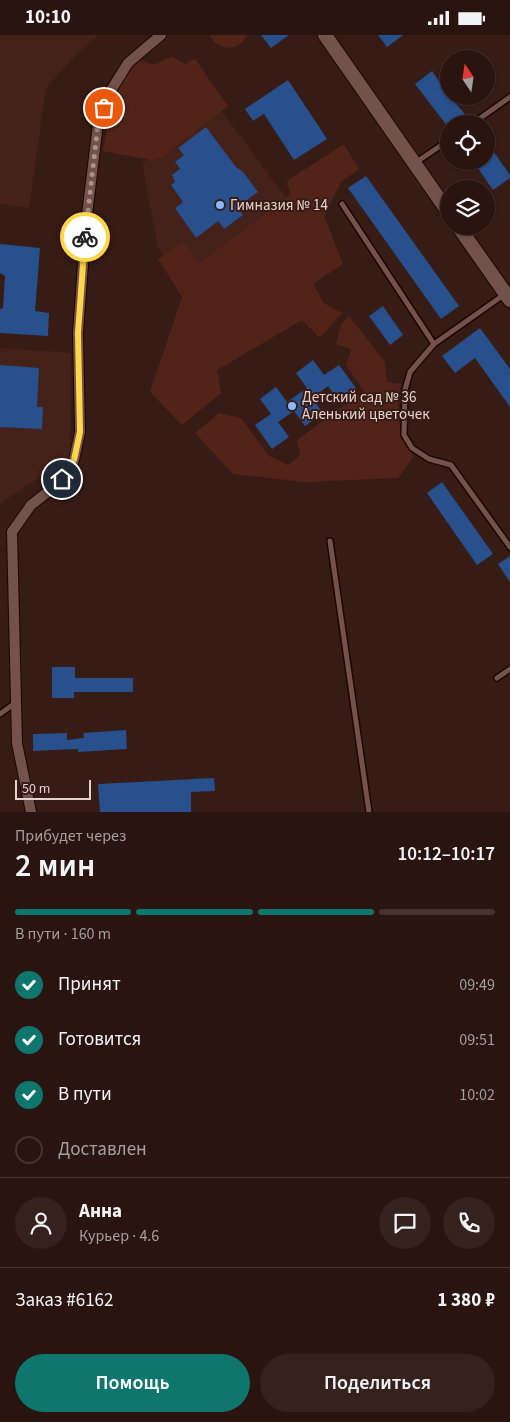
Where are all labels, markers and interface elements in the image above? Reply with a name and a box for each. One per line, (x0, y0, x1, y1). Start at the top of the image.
text: 10:10 (25, 4, 71, 31)
north arrow (440, 50, 495, 105)
map controls (440, 50, 495, 235)
pin (83, 87, 125, 129)
icon: bag (90, 94, 118, 122)
button: locate (440, 115, 495, 170)
button: layers (440, 180, 495, 235)
place label: Гимназия № 14 (230, 195, 328, 216)
marker: Гимназия № 14 (214, 199, 226, 211)
courier (60, 212, 110, 262)
icon: bike (71, 223, 99, 251)
place label: Детский сад № 36 Аленький цветочек (302, 387, 430, 425)
marker: Детский сад № 36 Аленький цветочек (286, 400, 298, 412)
pin (41, 458, 83, 500)
icon: home (48, 465, 76, 493)
scale bar (15, 777, 91, 800)
text: 50 m (22, 779, 50, 799)
text: Прибудет через (15, 825, 126, 847)
text: 10:12–10:17 (397, 841, 495, 868)
text: 2 мин (15, 843, 95, 889)
text: В пути · 160 m (15, 923, 111, 945)
icon: check (15, 971, 43, 999)
text: Принят (58, 971, 121, 998)
text: 09:49 (459, 974, 495, 996)
icon: check (15, 1026, 43, 1054)
text: Готовится (58, 1026, 141, 1053)
text: 09:51 (459, 1029, 495, 1051)
icon: check (15, 1081, 43, 1109)
text: В пути (58, 1081, 112, 1108)
text: 10:02 (459, 1084, 495, 1106)
text: Доставлен (58, 1136, 147, 1163)
button: person (15, 1197, 67, 1249)
button: chat (379, 1197, 431, 1249)
button: phone (443, 1197, 495, 1249)
text: Анна (79, 1198, 122, 1225)
text: Курьер · 4.6 (79, 1225, 159, 1247)
text: Заказ #6162 (15, 1287, 114, 1314)
text: 1 380 ₽ (437, 1287, 495, 1314)
button: Помощь (15, 1354, 250, 1412)
button: Поделиться (260, 1354, 495, 1412)

